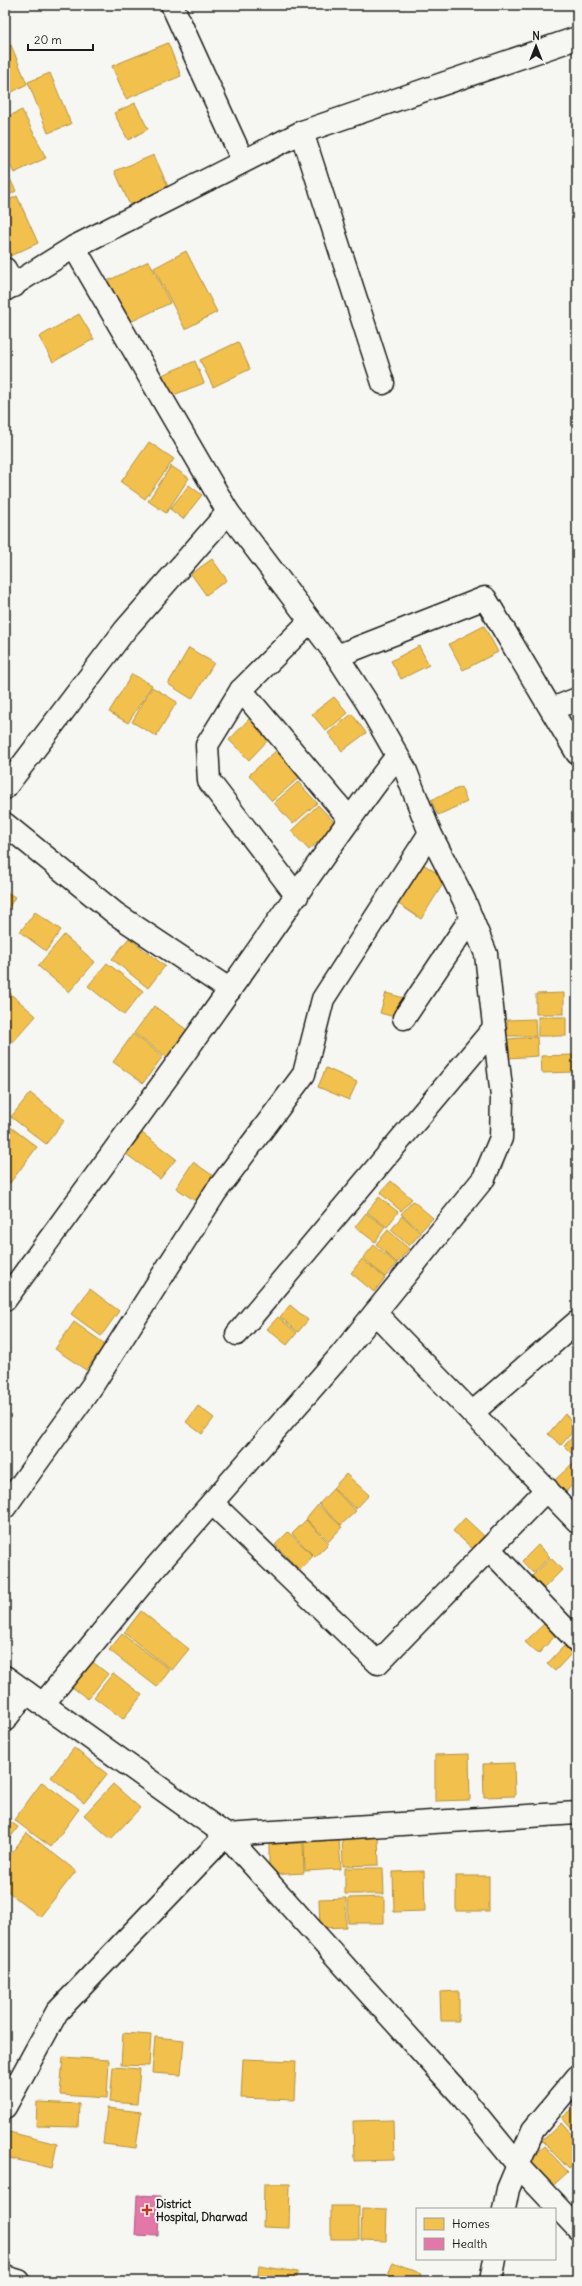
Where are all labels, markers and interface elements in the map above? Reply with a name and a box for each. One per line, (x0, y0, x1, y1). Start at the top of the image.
scale bar (28, 26, 93, 52)
north arrow (516, 26, 556, 66)
text: N (532, 29, 540, 43)
text: 20 m (34, 32, 62, 47)
place label: District Hospital, Dharwad (156, 2197, 248, 2225)
marker: District Hospital, Dharwad (141, 2204, 153, 2216)
legend (416, 2208, 556, 2260)
text: Homes (452, 2216, 490, 2231)
text: Health (452, 2236, 488, 2251)

